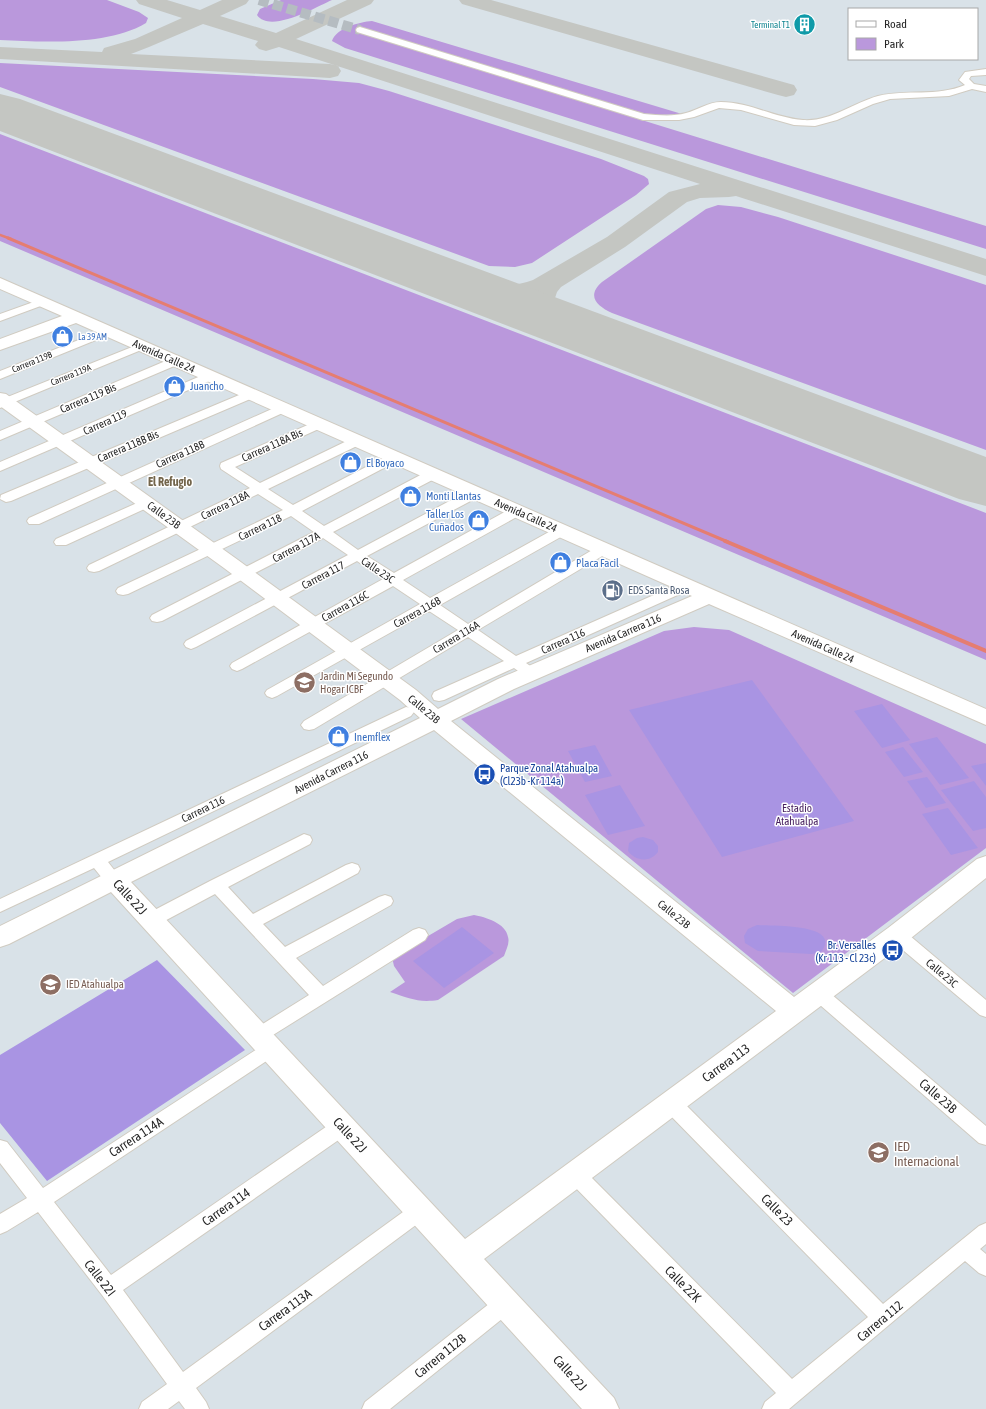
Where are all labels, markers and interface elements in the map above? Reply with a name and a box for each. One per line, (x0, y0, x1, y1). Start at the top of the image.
legend (848, 8, 978, 60)
building icon: Terminal T1 (792, 12, 818, 38)
text: Road (884, 17, 907, 31)
place label: Terminal T1 (751, 20, 790, 30)
text: Park (884, 37, 905, 51)
shop icon: La 39 AM (50, 324, 76, 350)
place label: La 39 AM (78, 332, 107, 342)
street label: Avenida Calle 24 (131, 337, 197, 375)
street label: Carrera 119B (10, 349, 54, 375)
street label: Carrera 119A (49, 362, 93, 388)
shop icon: Juancho (161, 373, 187, 399)
place label: Juancho (190, 380, 224, 392)
street label: Carrera 119 Bis (58, 381, 118, 415)
street label: Carrera 119 (81, 407, 129, 437)
street label: Carrera 118A Bis (240, 426, 304, 464)
street label: Carrera 118B Bis (96, 428, 160, 464)
street label: Carrera 118B (154, 438, 207, 470)
shop icon: El Boyaco (338, 450, 364, 476)
place label: El Boyaco (366, 457, 404, 469)
district label: El Refugio (148, 475, 192, 489)
shop icon: Monti Llantas (397, 483, 423, 509)
street label: Carrera 118A (199, 488, 252, 522)
place label: Monti Llantas (426, 490, 481, 502)
street label: Avenida Calle 24 (493, 496, 559, 534)
street label: Calle 23B (145, 499, 183, 531)
shop icon: Taller Los Cuñados (466, 507, 492, 533)
place label: Taller Los Cuñados (426, 508, 464, 533)
street label: Carrera 118 (236, 511, 284, 543)
street label: Carrera 117A (270, 529, 322, 565)
shop icon: Placa Facil (547, 550, 573, 576)
street label: Calle 23C (359, 555, 397, 586)
place label: Placa Facil (576, 557, 619, 569)
street label: Carrera 117 (300, 559, 346, 591)
fuel station icon: EDS Santa Rosa (600, 577, 626, 603)
place label: EDS Santa Rosa (628, 584, 690, 596)
street label: Carrera 116C (320, 588, 371, 624)
street label: Carrera 116B (391, 594, 443, 630)
street label: Avenida Carrera 116 (583, 612, 663, 654)
street label: Carrera 116A (431, 618, 482, 656)
street label: Carrera 116 (539, 626, 587, 656)
street label: Avenida Calle 24 (790, 627, 856, 665)
school or university icon: Jardin Mi Segundo Hogar ICBF (292, 669, 318, 695)
place label: Jardin Mi Segundo Hogar ICBF (320, 670, 393, 695)
street label: Calle 23B (406, 692, 443, 726)
shop icon: Inemflex (325, 724, 351, 750)
place label: Inemflex (354, 731, 391, 743)
street label: Avenida Carrera 116 (292, 748, 370, 796)
bus stop icon: Parque Zonal Atahualpa (Cl23b -Kr 114a) (471, 761, 497, 787)
place label: Parque Zonal Atahualpa (Cl23b -Kr 114a) (500, 762, 598, 787)
street label: Carrera 116 (179, 793, 227, 825)
park label: Estadio Atahualpa (776, 802, 818, 827)
street label: Calle 22J (110, 876, 150, 918)
street label: Calle 23B (656, 897, 693, 931)
bus stop icon: Br. Versalles (Kr 113 - Cl 23c) (879, 938, 905, 964)
place label: Br. Versalles (Kr 113 - Cl 23c) (816, 939, 876, 964)
street label: Calle 23C (924, 956, 960, 990)
school or university icon: IED Atahualpa (38, 971, 64, 997)
place label: IED Atahualpa (66, 978, 124, 990)
street label: Carrera 113 (699, 1041, 753, 1085)
street label: Calle 23B (916, 1076, 960, 1117)
street label: Carrera 114A (106, 1114, 166, 1160)
street label: Calle 22J (330, 1114, 370, 1156)
place label: IED Internacional (894, 1139, 960, 1169)
school or university icon: IED Internacional (866, 1140, 892, 1166)
street label: Carrera 114 (199, 1185, 253, 1229)
street label: Calle 23 (758, 1191, 796, 1229)
street label: Calle 22I (81, 1257, 119, 1299)
street label: Calle 22K (662, 1263, 705, 1306)
street label: Carrera 113A (256, 1285, 315, 1334)
street label: Carrera 112 (854, 1298, 906, 1344)
street label: Carrera 112B (411, 1330, 469, 1381)
street label: Calle 22J (550, 1352, 590, 1394)

